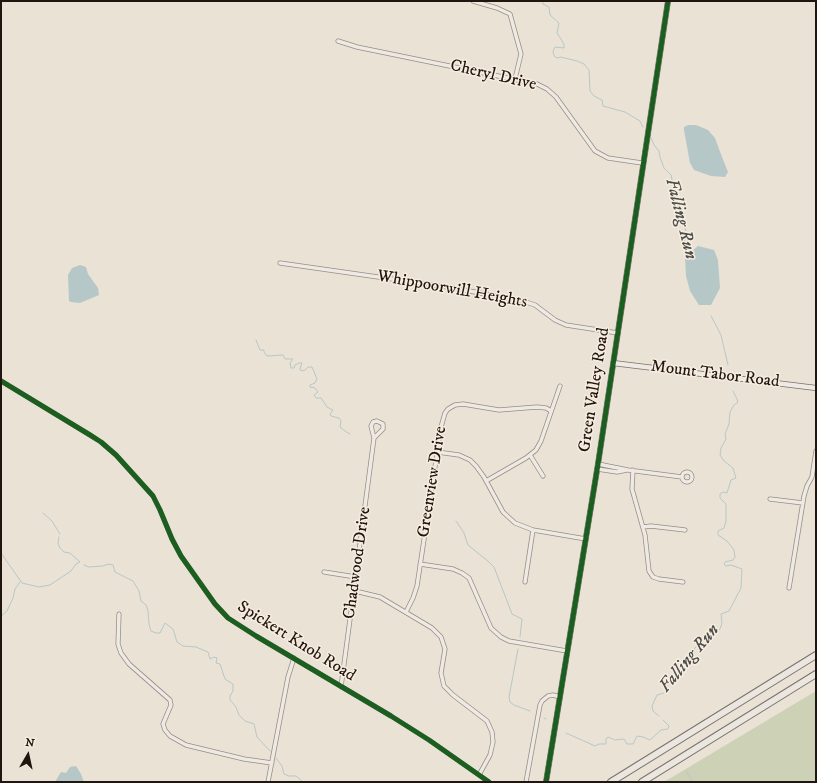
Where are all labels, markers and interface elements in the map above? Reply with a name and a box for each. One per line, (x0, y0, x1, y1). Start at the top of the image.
street label: Cheryl Drive (448, 56, 538, 96)
water label: Falling Run (660, 176, 700, 262)
street label: Whippoorwill Heights (375, 267, 529, 313)
street label: Green Valley Road (575, 326, 615, 454)
street label: Mount Tabor Road (649, 357, 781, 393)
street label: Greenview Drive (414, 425, 452, 539)
street label: Chadwood Drive (340, 506, 376, 620)
street label: Spickert Knob Road (233, 597, 359, 687)
water label: Falling Run (655, 620, 725, 698)
north arrow (8, 735, 48, 775)
text: N (24, 736, 35, 751)

